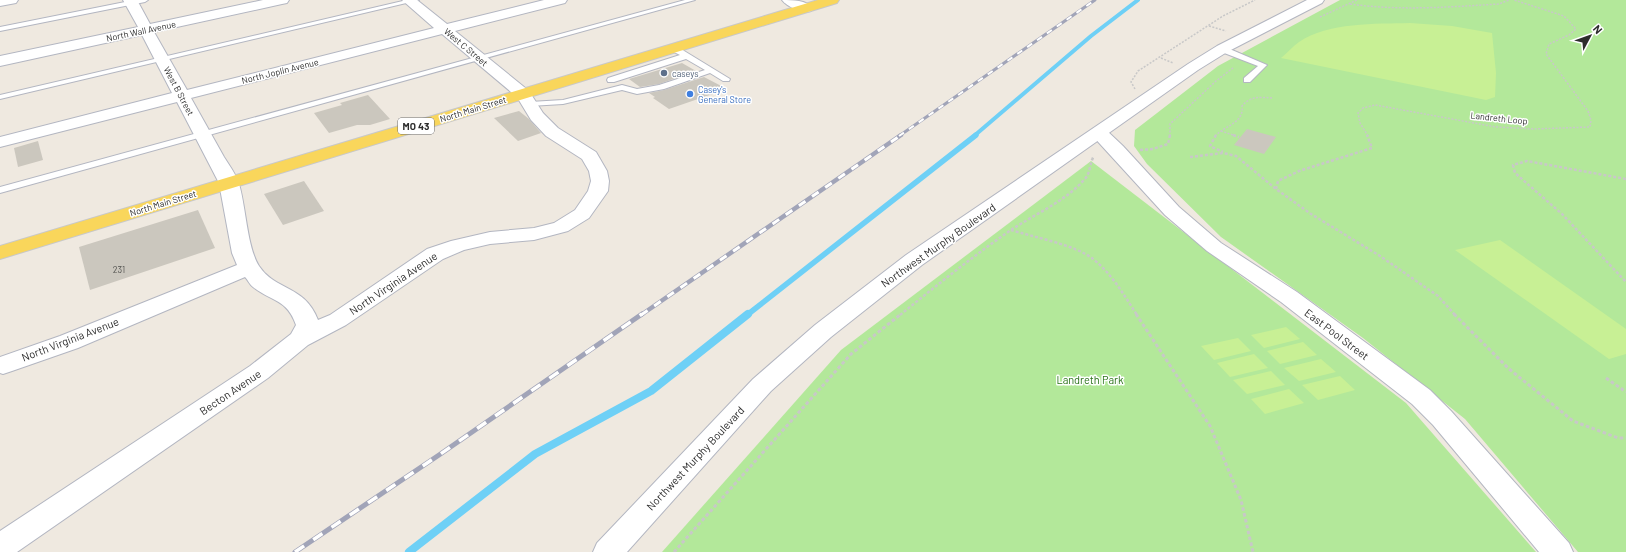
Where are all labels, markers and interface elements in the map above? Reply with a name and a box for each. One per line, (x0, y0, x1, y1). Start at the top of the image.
north arrow (1570, 16, 1610, 56)
street label: North Wall Avenue (105, 18, 177, 44)
text: N (1591, 22, 1605, 36)
street label: West C Street (442, 26, 490, 68)
street label: North Joplin Avenue (240, 56, 320, 86)
street label: West B Street (162, 65, 196, 117)
marker: caseys (659, 68, 669, 78)
place label: caseys (672, 68, 699, 79)
place label: Casey's General Store (698, 84, 751, 105)
marker: Casey's General Store (685, 89, 695, 99)
street label: North Main Street (438, 94, 508, 124)
street label: Landreth Loop (1470, 110, 1528, 126)
road number: MO 43 (398, 118, 434, 134)
street label: North Main Street (128, 188, 198, 218)
street label: Northwest Murphy Boulevard (878, 200, 998, 290)
street label: North Virginia Avenue (347, 249, 439, 317)
house number: 231 (113, 264, 125, 275)
street label: East Pool Street (1302, 306, 1372, 362)
street label: North Virginia Avenue (20, 314, 121, 364)
street label: Becton Avenue (197, 367, 263, 417)
park label: Landreth Park (1056, 373, 1124, 386)
street label: Northwest Murphy Boulevard (644, 403, 746, 513)

